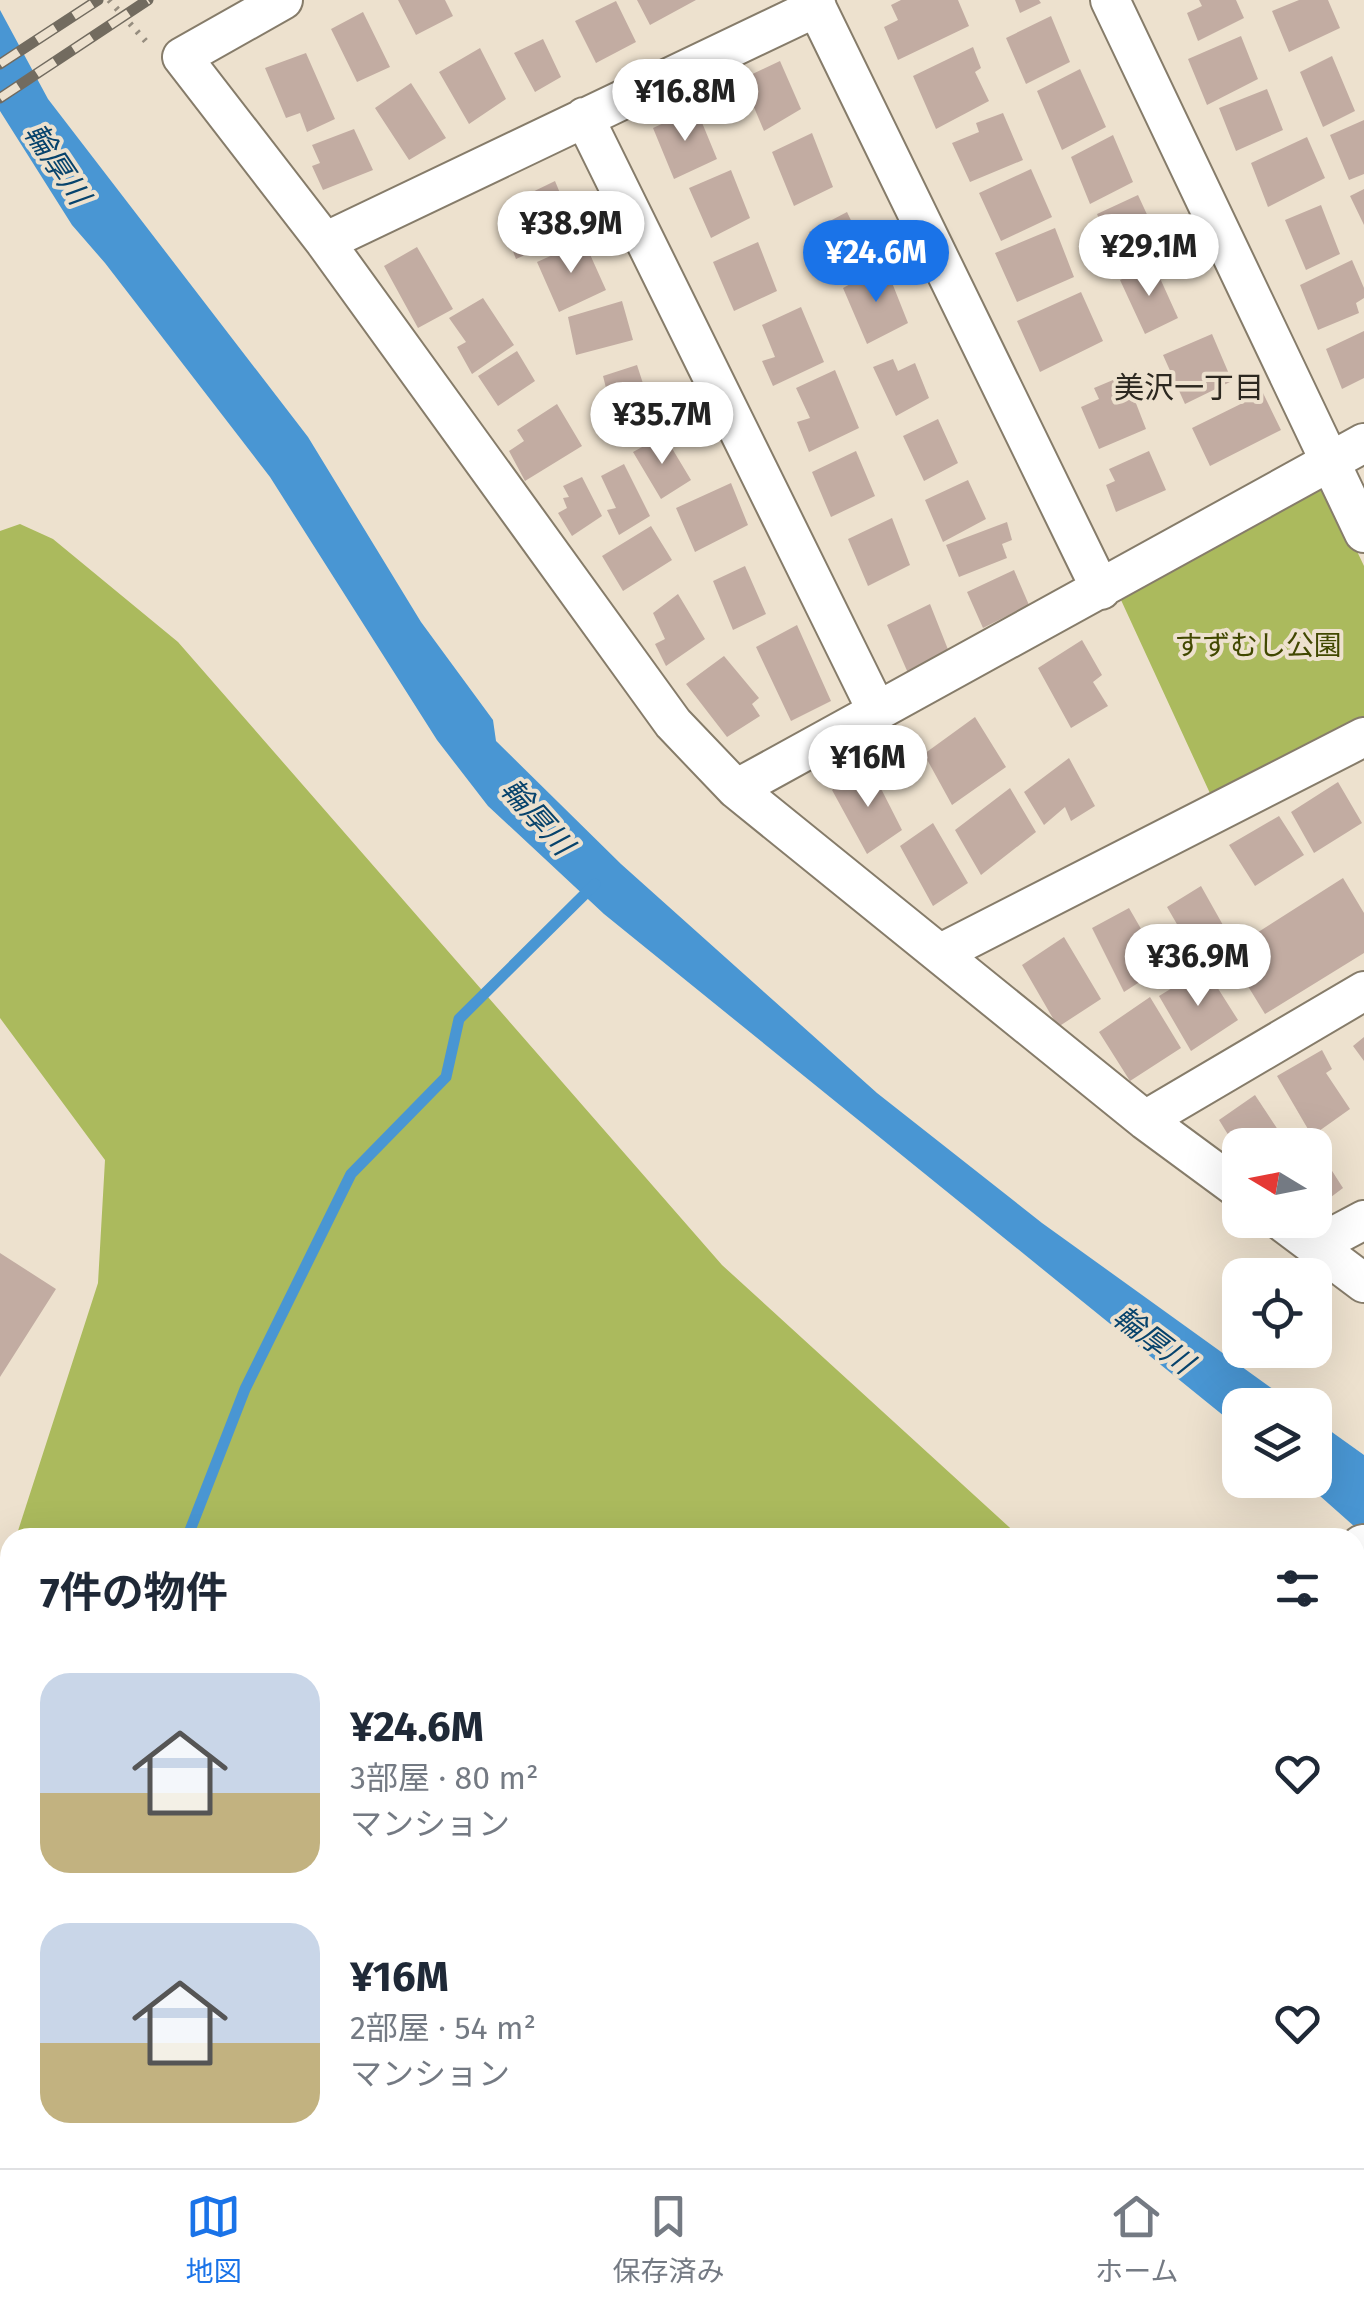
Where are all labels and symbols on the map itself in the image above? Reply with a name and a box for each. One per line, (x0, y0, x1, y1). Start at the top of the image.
pin: ¥16.8M (604, 59, 766, 144)
water label: 輪厚川 (17, 117, 99, 214)
pin: ¥38.9M (490, 191, 652, 276)
pin: ¥29.1M (1068, 214, 1230, 299)
pin: ¥24.6M (795, 220, 957, 305)
district label: 美沢一丁目 (1114, 370, 1264, 406)
pin: ¥35.7M (581, 382, 743, 467)
park label: すずむし公園 (1174, 629, 1342, 662)
pin: ¥16M (809, 725, 927, 810)
water label: 輪厚川 (494, 772, 582, 865)
pin: ¥36.9M (1117, 924, 1279, 1009)
north arrow (1222, 1128, 1332, 1238)
water label: 輪厚川 (1106, 1299, 1202, 1383)

